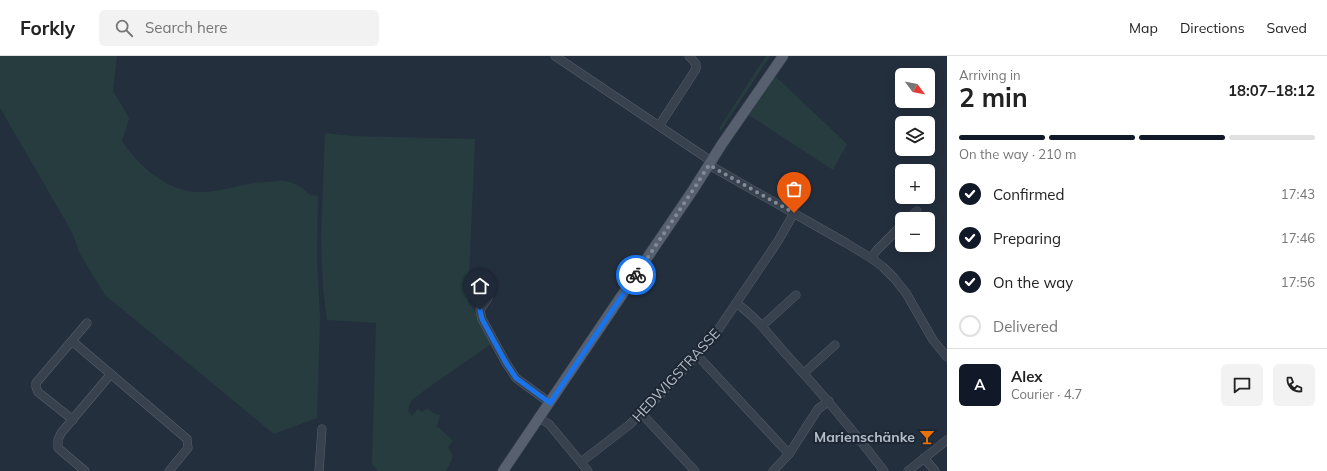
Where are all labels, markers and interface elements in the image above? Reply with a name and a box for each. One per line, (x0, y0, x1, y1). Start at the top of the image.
search box (99, 10, 379, 46)
text: Forkly (20, 16, 75, 40)
icon: search (113, 17, 135, 39)
text: Search here (145, 18, 227, 37)
text: Map (1129, 19, 1158, 37)
text: Directions (1180, 19, 1245, 37)
text: Saved (1267, 19, 1307, 37)
text: Arriving in (959, 67, 1021, 83)
north arrow (895, 68, 935, 108)
map controls (895, 68, 935, 252)
text: 2 min (959, 81, 1028, 114)
text: 18:07–18:12 (1228, 81, 1315, 100)
button: layers (895, 116, 935, 156)
text: On the way · 210 m (959, 146, 1076, 162)
button: + (895, 164, 935, 204)
pin (777, 172, 811, 213)
icon: bag (783, 178, 805, 200)
icon: check (959, 183, 981, 205)
text: Confirmed (993, 185, 1064, 204)
text: 17:43 (1281, 186, 1315, 202)
button: − (895, 212, 935, 252)
icon: check (959, 227, 981, 249)
text: Preparing (993, 229, 1061, 248)
text: 17:46 (1281, 230, 1315, 246)
courier (616, 255, 656, 295)
icon: bike (625, 264, 647, 286)
pin (463, 269, 497, 310)
icon: check (959, 271, 981, 293)
text: On the way (993, 273, 1073, 292)
text: 17:56 (1281, 274, 1315, 290)
icon: home (469, 275, 491, 297)
text: Delivered (993, 317, 1058, 336)
street label: HEDWIGSTRASSE (628, 325, 724, 425)
button: chat (1221, 364, 1263, 406)
button: phone (1273, 364, 1315, 406)
text: Alex (1011, 367, 1043, 386)
text: A (974, 375, 986, 394)
text: Courier · 4.7 (1011, 386, 1082, 402)
place label: Marienschänke (814, 428, 915, 446)
bar icon: Marienschänke (918, 428, 936, 446)

